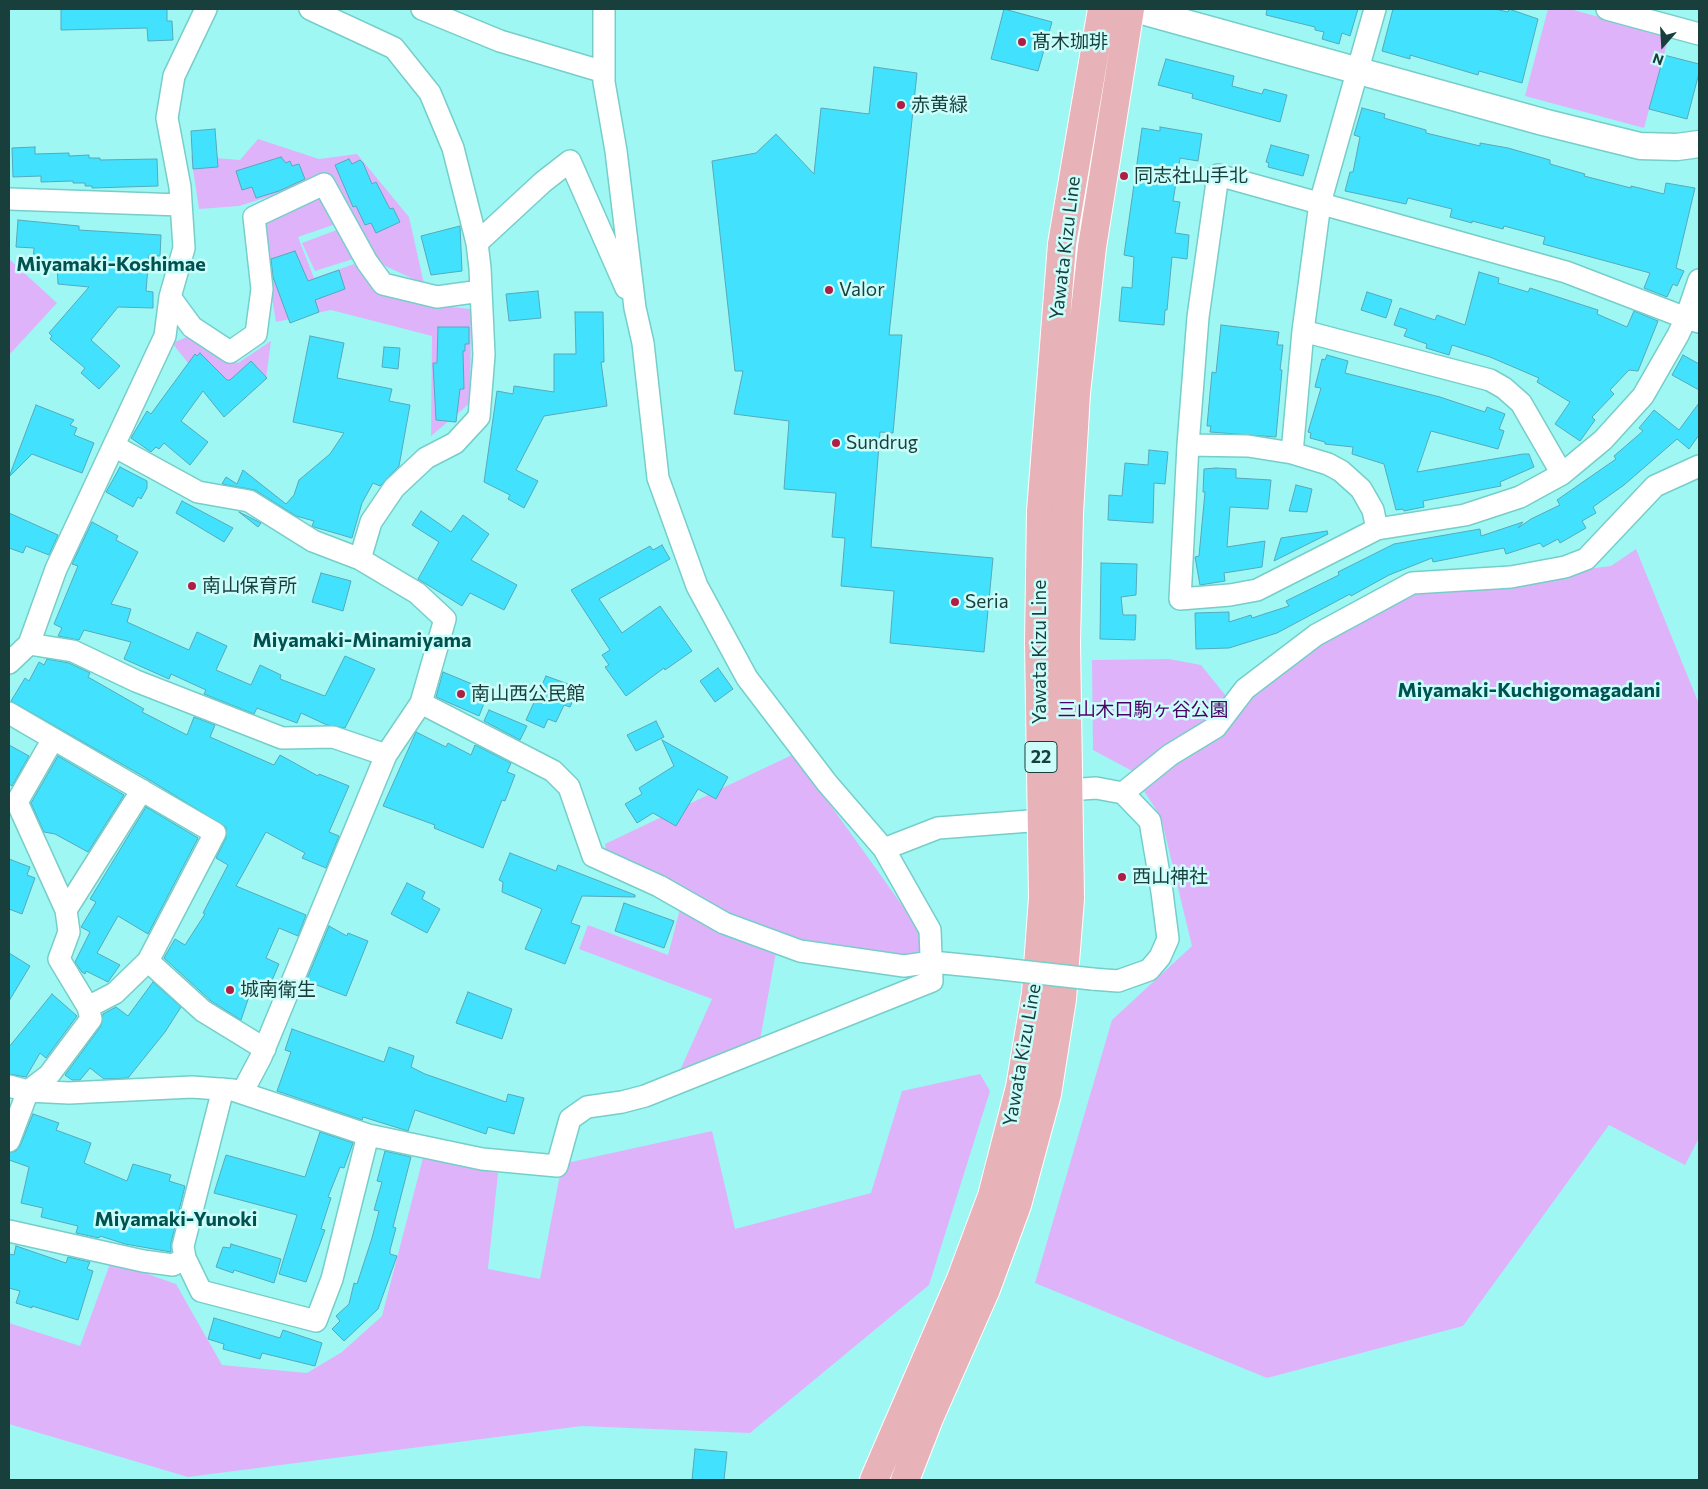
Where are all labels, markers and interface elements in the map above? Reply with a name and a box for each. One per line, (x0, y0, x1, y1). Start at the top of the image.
north arrow (1638, 20, 1688, 70)
place label: 髙木珈琲 (1032, 31, 1108, 53)
marker: 髙木珈琲 (1016, 36, 1028, 48)
text: N (1650, 50, 1666, 69)
place label: 赤黄緑 (911, 94, 968, 116)
marker: 赤黄緑 (895, 99, 907, 111)
place label: 同志社山手北 (1134, 165, 1248, 187)
marker: 同志社山手北 (1118, 170, 1130, 182)
street label: Yawata Kizu Line (1045, 175, 1085, 321)
district label: Miyamaki-Koshimae (16, 252, 206, 276)
place label: Valor (839, 279, 885, 301)
marker: Valor (823, 284, 835, 296)
place label: Sundrug (846, 432, 918, 454)
marker: Sundrug (830, 437, 842, 449)
place label: 南山保育所 (202, 575, 297, 597)
marker: 南山保育所 (186, 580, 198, 592)
street label: Yawata Kizu Line (1029, 580, 1051, 724)
place label: Seria (965, 591, 1009, 613)
marker: Seria (949, 596, 961, 608)
district label: Miyamaki-Minamiyama (253, 628, 471, 652)
district label: Miyamaki-Kuchigomagadani (1397, 678, 1661, 702)
place label: 南山西公民館 (471, 683, 585, 705)
marker: 南山西公民館 (455, 688, 467, 700)
park label: 三山木口駒ヶ谷公園 (1058, 699, 1228, 721)
road number: 22 (1025, 742, 1057, 772)
place label: 西山神社 (1132, 866, 1208, 888)
marker: 西山神社 (1116, 871, 1128, 883)
place label: 城南衛生 (240, 979, 316, 1001)
street label: Yawata Kizu Line (998, 982, 1046, 1128)
marker: 城南衛生 (224, 984, 236, 996)
district label: Miyamaki-Yunoki (95, 1207, 257, 1231)

